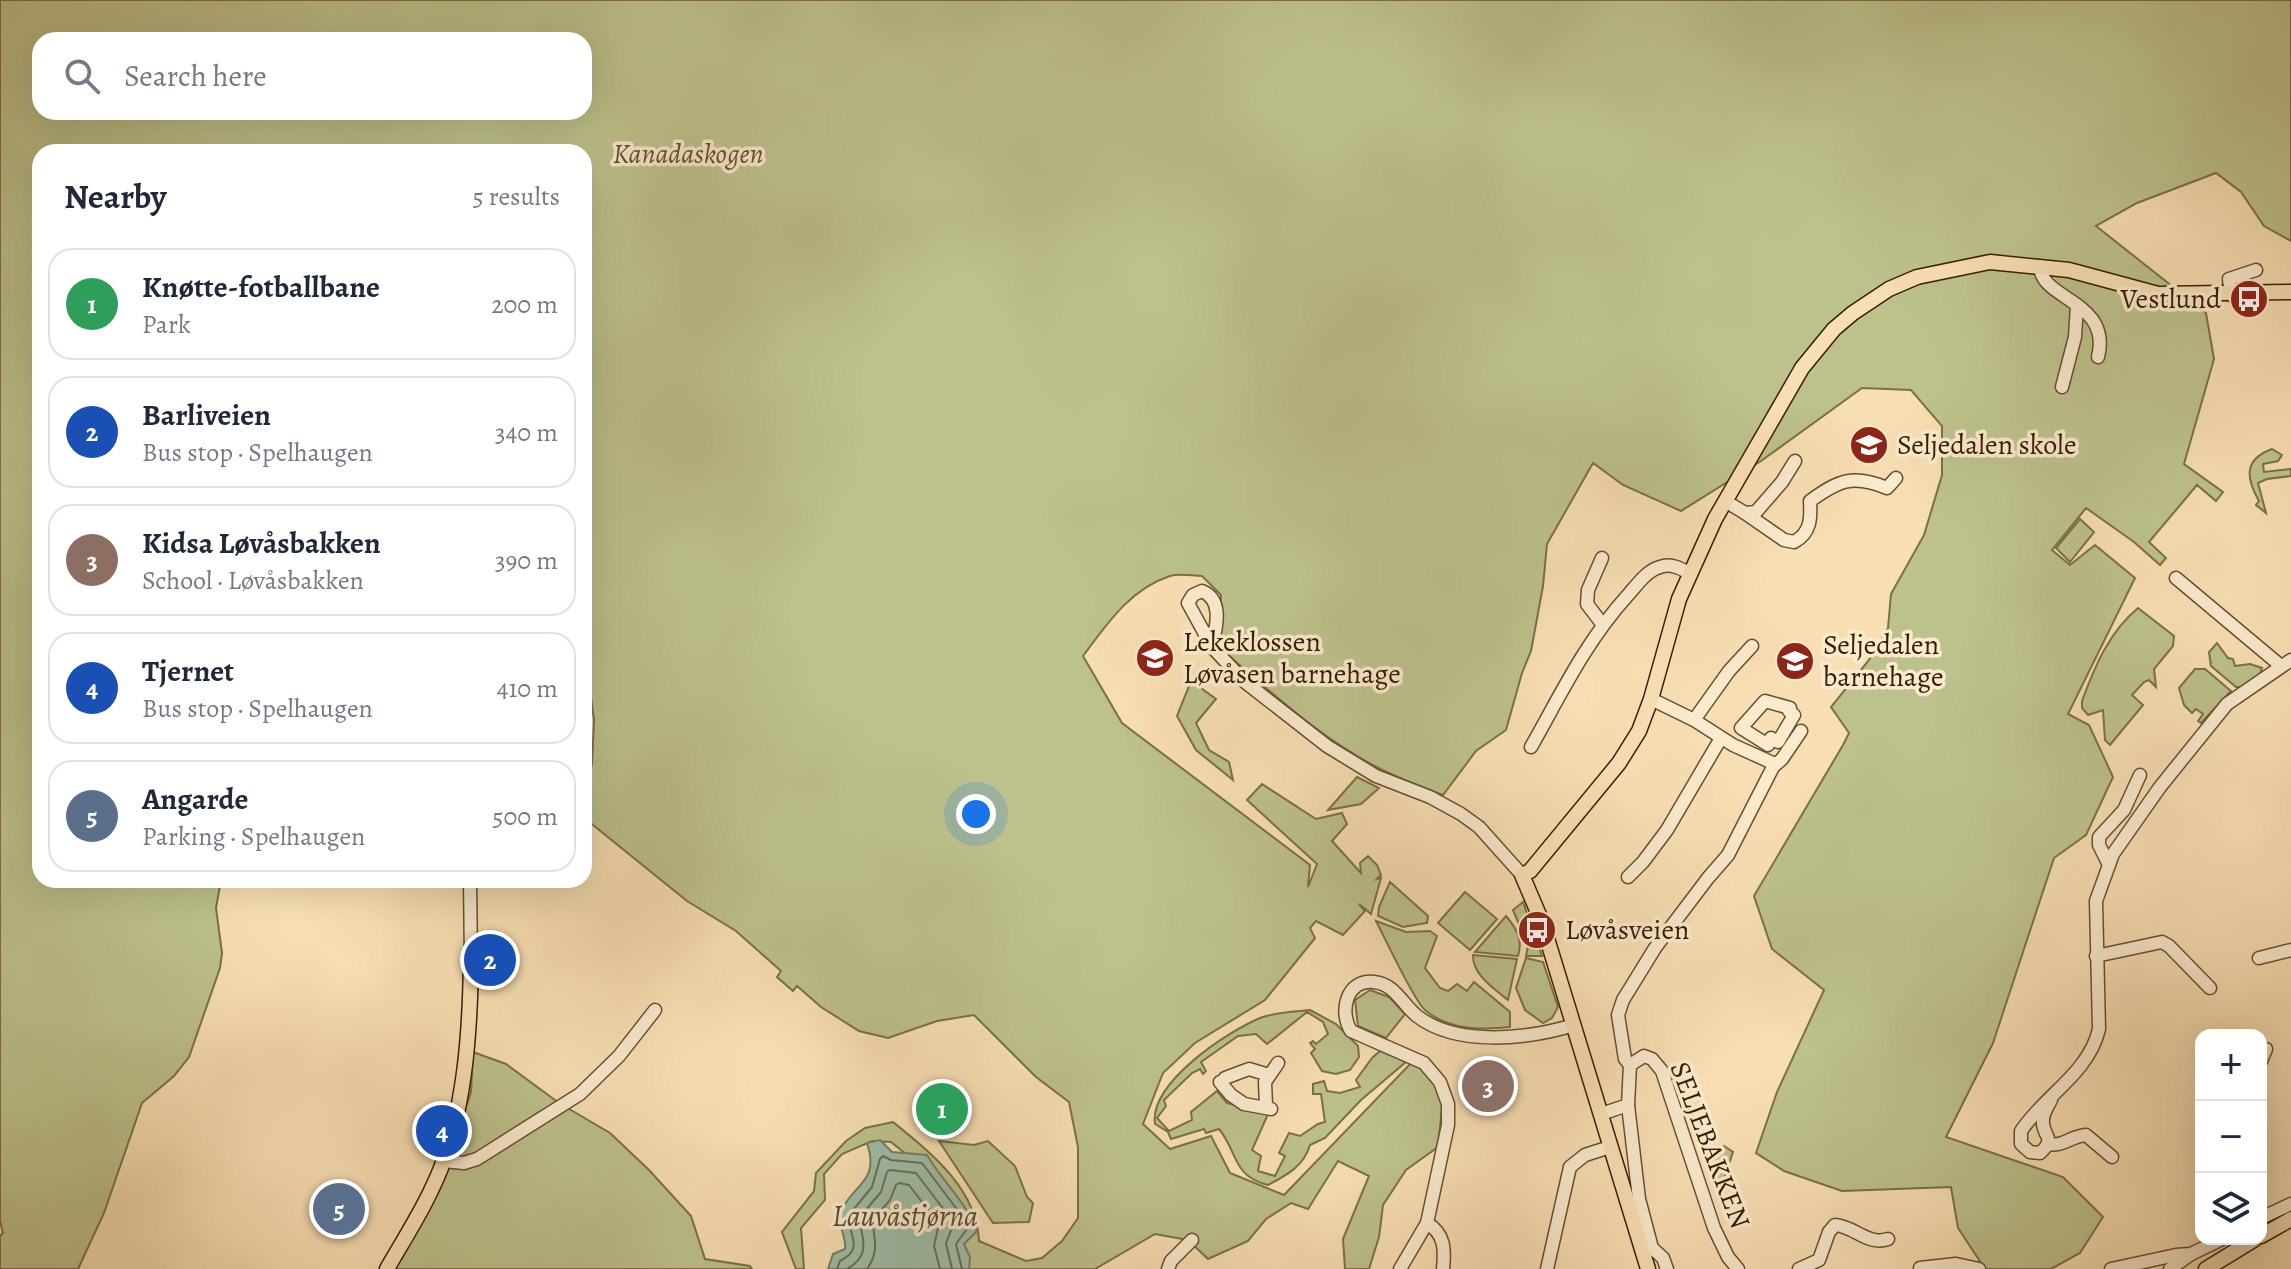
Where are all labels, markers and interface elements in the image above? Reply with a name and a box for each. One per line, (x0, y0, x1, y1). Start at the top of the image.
search box (32, 32, 592, 120)
icon: search (60, 54, 104, 98)
text: Search here (124, 56, 267, 96)
park label: Kanadaskogen (613, 135, 763, 173)
text: Nearby (64, 173, 167, 220)
text: 5 results (472, 179, 560, 214)
text: Knøtte-fotballbane (142, 267, 380, 307)
bus stop icon: Vestlund (2228, 278, 2270, 320)
place label: Vestlund (2120, 280, 2222, 318)
text: 1 (87, 287, 97, 322)
text: 200 m (491, 287, 558, 322)
text: Park (142, 307, 191, 342)
text: Barliveien (142, 395, 271, 435)
text: 2 (86, 415, 98, 450)
text: 340 m (495, 415, 558, 450)
school or university icon: Seljedalen skole (1848, 424, 1890, 466)
place label: Seljedalen skole (1897, 426, 2076, 464)
text: Bus stop · Spelhaugen (142, 435, 373, 470)
text: Kidsa Løvåsbakken (142, 523, 381, 563)
text: 3 (86, 543, 98, 578)
text: 390 m (495, 543, 558, 578)
text: School · Løvåsbakken (142, 563, 364, 598)
place label: Lekeklossen Løvåsen barnehage (1183, 623, 1401, 693)
place label: Seljedalen barnehage (1823, 626, 1943, 696)
school or university icon: Lekeklossen Løvåsen barnehage (1134, 637, 1176, 679)
school or university icon: Seljedalen barnehage (1774, 640, 1816, 682)
text: Tjernet (142, 651, 234, 691)
text: 4 (86, 671, 98, 706)
text: 410 m (497, 671, 558, 706)
text: Bus stop · Spelhaugen (142, 691, 373, 726)
text: Angarde (142, 779, 248, 819)
your location (956, 794, 996, 834)
text: 5 (86, 799, 98, 834)
text: 500 m (492, 799, 558, 834)
text: Parking · Spelhaugen (142, 819, 365, 854)
bus stop icon: Løvåsveien (1516, 909, 1558, 951)
place label: Løvåsveien (1565, 911, 1689, 949)
pin: 2 (464, 930, 516, 990)
map controls (2195, 1029, 2267, 1245)
button: + (2195, 1029, 2267, 1101)
pin: 3 (1462, 1056, 1514, 1116)
street label: SELJEBAKKEN (1661, 1056, 1759, 1234)
pin: 1 (916, 1079, 968, 1139)
pin: 4 (416, 1101, 468, 1161)
button: − (2195, 1101, 2267, 1173)
button: layers (2195, 1173, 2267, 1245)
pin: 5 (313, 1179, 365, 1239)
water label: Lauvåstjørna (832, 1196, 978, 1236)

